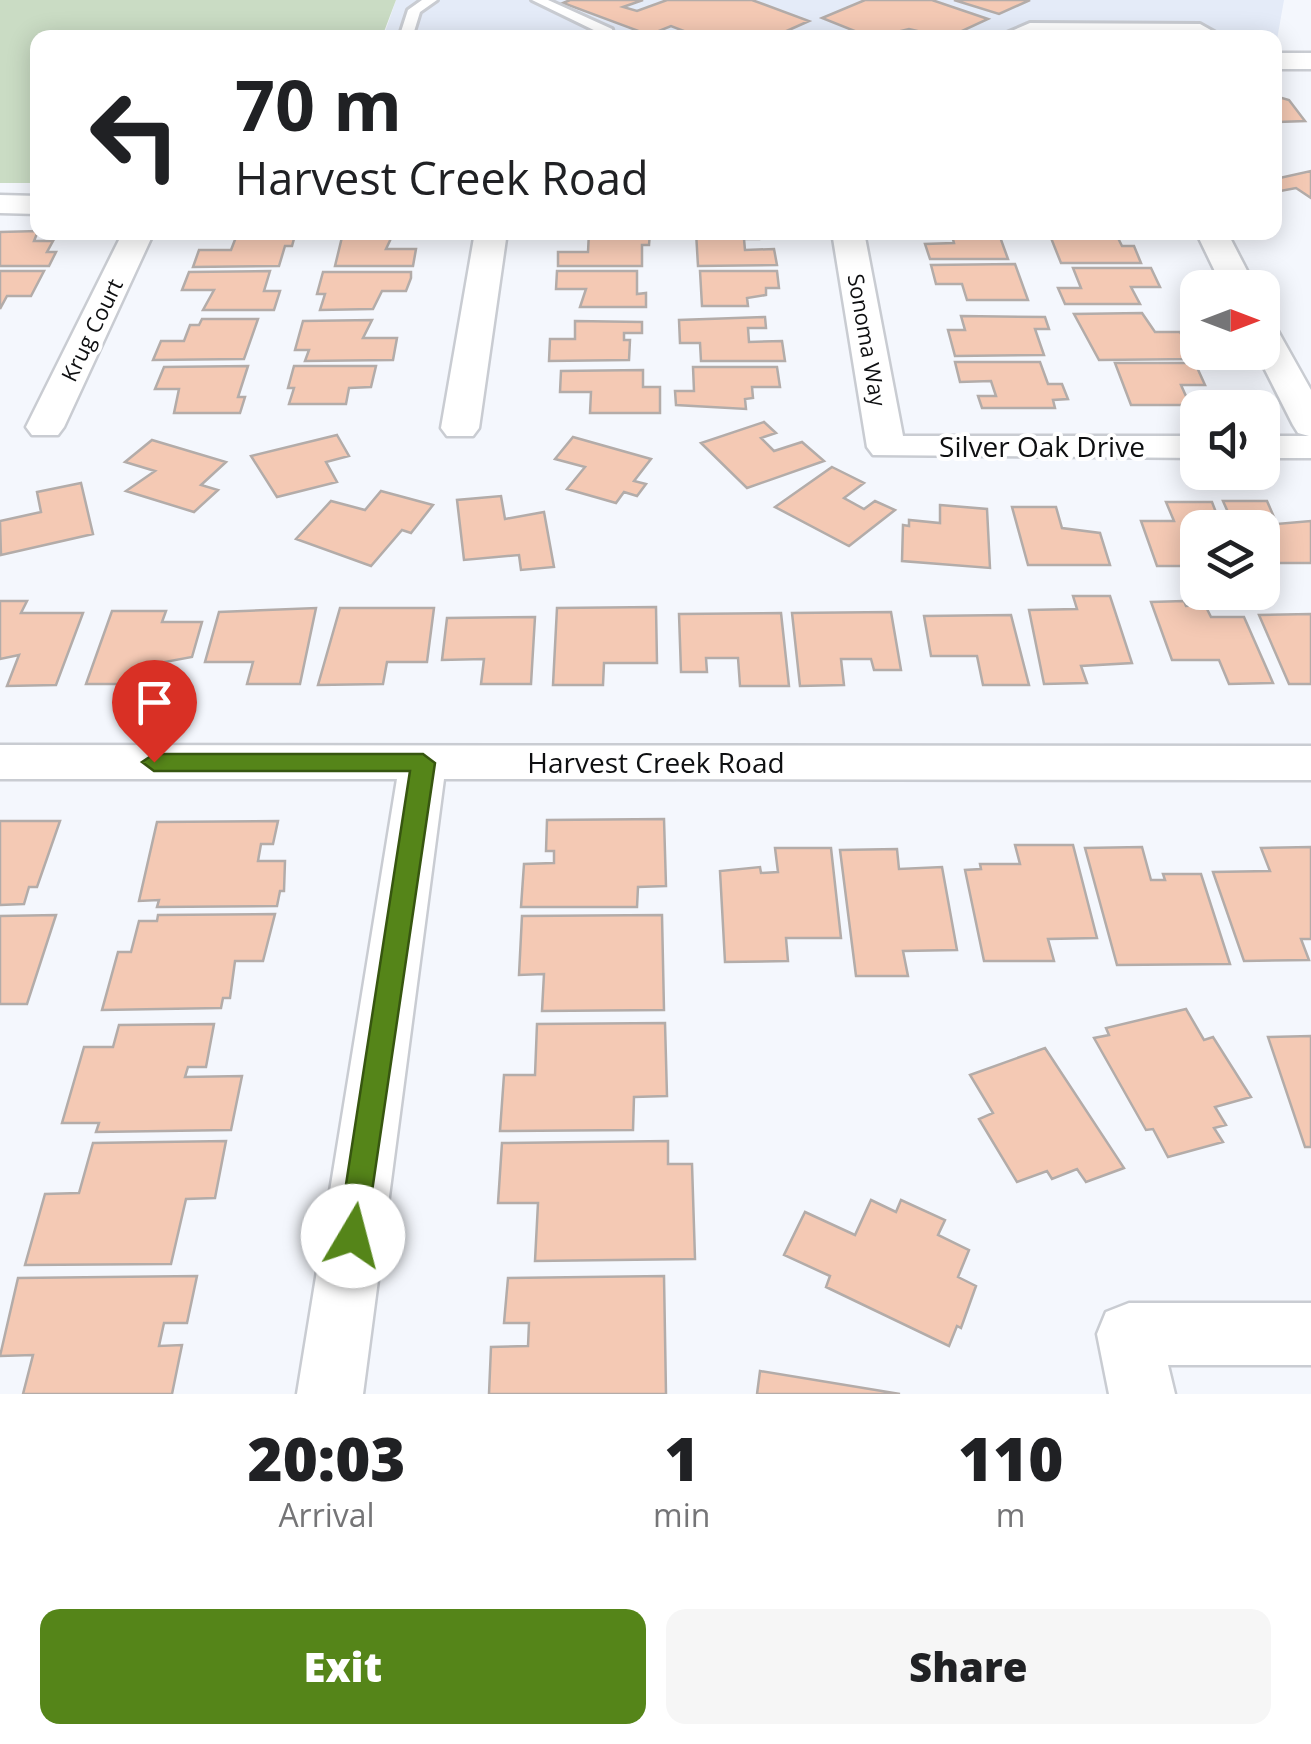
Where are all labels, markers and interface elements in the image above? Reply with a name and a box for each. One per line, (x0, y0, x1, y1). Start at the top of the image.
text: 70 m (235, 56, 402, 152)
icon: left (70, 70, 200, 200)
text: Harvest Creek Road (235, 147, 648, 208)
north arrow (1180, 270, 1280, 370)
map controls (1180, 270, 1280, 610)
street label: Sonoma Way (842, 271, 895, 409)
street label: Krug Court (53, 273, 129, 386)
button: sound (1180, 390, 1280, 490)
street label: Silver Oak Drive (939, 427, 1145, 465)
button: layers (1180, 510, 1280, 610)
pin (112, 660, 197, 763)
icon: arrive (127, 675, 182, 730)
street label: Harvest Creek Road (527, 743, 785, 781)
position arrow (301, 1184, 405, 1288)
text: 20:03 (248, 1417, 406, 1499)
text: 1 (664, 1417, 699, 1499)
text: 110 (958, 1417, 1063, 1499)
text: Arrival (278, 1493, 375, 1536)
text: min (653, 1493, 710, 1536)
text: m (996, 1493, 1025, 1536)
button: Exit (40, 1609, 646, 1724)
button: Share (666, 1609, 1271, 1724)

